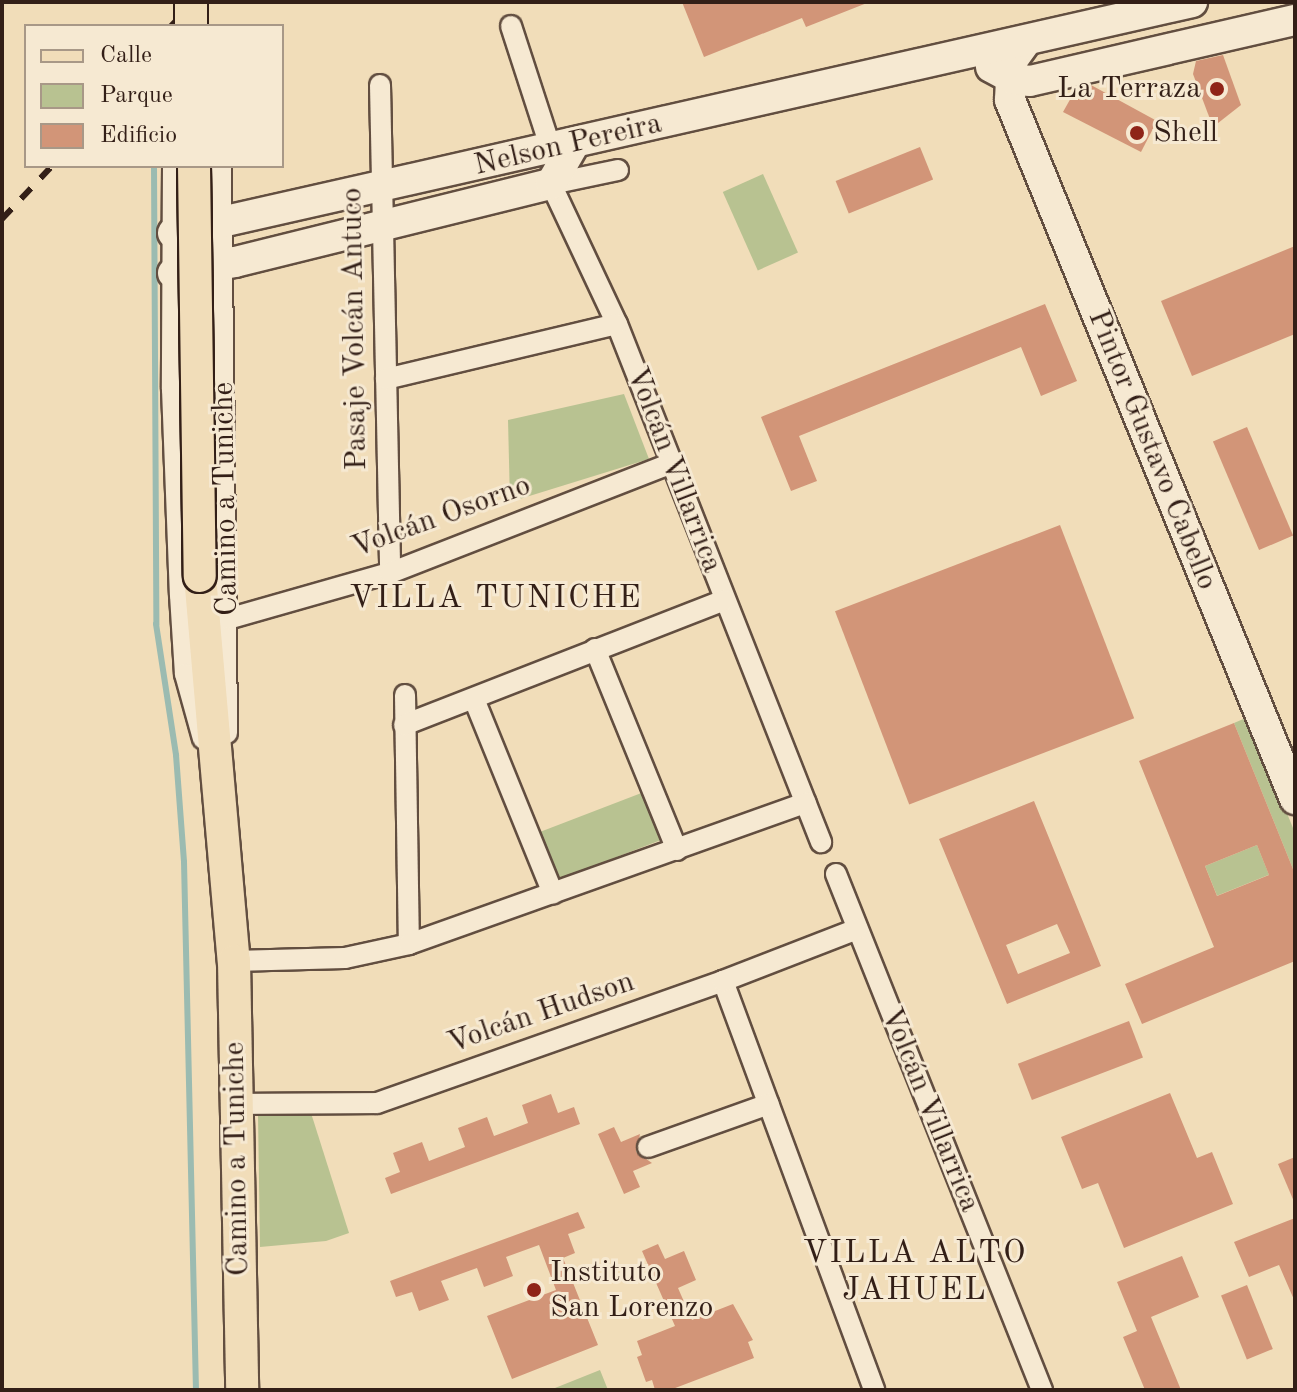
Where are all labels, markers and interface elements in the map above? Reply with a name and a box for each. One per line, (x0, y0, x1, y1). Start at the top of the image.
legend (24, 24, 284, 168)
text: Calle (100, 44, 152, 68)
place label: La Terraza (1057, 71, 1201, 107)
marker: La Terraza (1208, 80, 1226, 98)
text: Parque (100, 84, 173, 108)
street label: Nelson Pereira (471, 106, 665, 184)
place label: Shell (1153, 115, 1218, 151)
text: Edificio (100, 124, 177, 148)
marker: Shell (1128, 124, 1146, 142)
street label: Pasaje Volcán Antuco (335, 187, 375, 471)
street label: Pintor Gustavo Cabello (1079, 305, 1225, 595)
street label: Volcán Villarrica (618, 362, 730, 578)
street label: Camino a Tuniche (206, 381, 246, 617)
street label: Volcán Osorno (346, 468, 536, 566)
district label: VILLA TUNICHE (349, 580, 643, 618)
street label: Volcán Hudson (443, 964, 639, 1062)
street label: Volcán Villarrica (873, 1003, 987, 1217)
street label: Camino a Tuniche (217, 1041, 257, 1277)
district label: VILLA ALTO JAHUEL (803, 1236, 1027, 1311)
place label: Instituto San Lorenzo (550, 1255, 713, 1326)
marker: Instituto San Lorenzo (525, 1281, 543, 1299)

